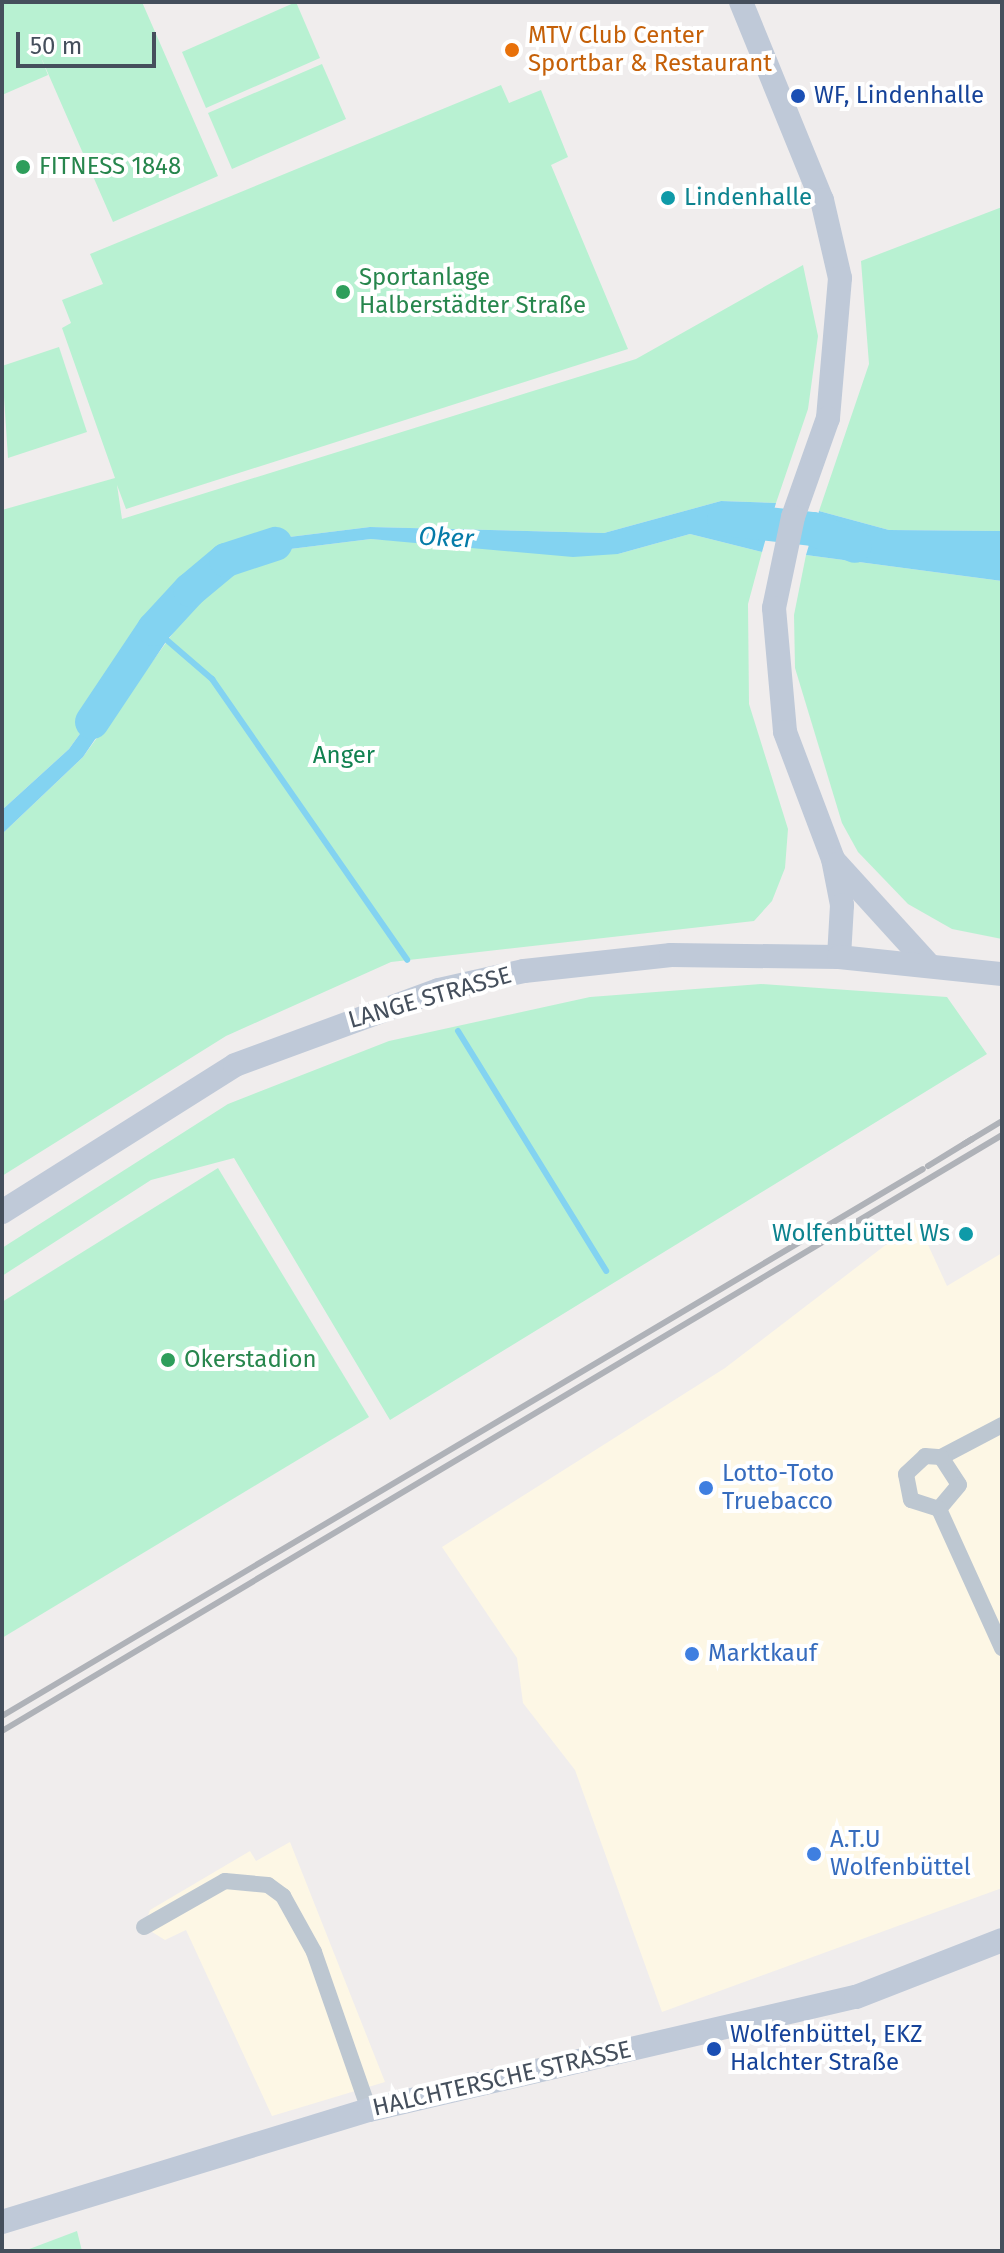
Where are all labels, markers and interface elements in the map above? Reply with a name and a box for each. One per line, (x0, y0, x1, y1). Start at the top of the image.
scale bar (20, 16, 160, 66)
place label: MTV Club Center Sportbar & Restaurant (528, 22, 772, 78)
text: 50 m (30, 32, 82, 60)
marker: MTV Club Center Sportbar & Restaurant (503, 41, 521, 59)
place label: WF, Lindenhalle (814, 82, 984, 110)
marker: WF, Lindenhalle (789, 87, 807, 105)
place label: FITNESS 1848 (39, 153, 181, 181)
marker: FITNESS 1848 (14, 158, 32, 176)
place label: Lindenhalle (684, 184, 812, 212)
marker: Lindenhalle (659, 189, 677, 207)
place label: Sportanlage Halberstädter Straße (359, 264, 586, 320)
marker: Sportanlage Halberstädter Straße (334, 283, 352, 301)
water label: Oker (418, 521, 474, 555)
park label: Anger (313, 742, 375, 770)
street label: LANGE STRASSE (345, 961, 515, 1035)
place label: Wolfenbüttel Ws (772, 1220, 950, 1248)
marker: Wolfenbüttel Ws (957, 1225, 975, 1243)
place label: Okerstadion (184, 1346, 317, 1374)
marker: Okerstadion (159, 1351, 177, 1369)
place label: Lotto-Toto Truebacco (722, 1460, 834, 1516)
marker: Lotto-Toto Truebacco (697, 1479, 715, 1497)
place label: Marktkauf (708, 1640, 817, 1668)
marker: Marktkauf (683, 1645, 701, 1663)
place label: A.T.U Wolfenbüttel (830, 1826, 971, 1882)
marker: A.T.U Wolfenbüttel (805, 1845, 823, 1863)
place label: Wolfenbüttel, EKZ Halchter Straße (730, 2021, 923, 2077)
street label: HALCHTERSCHE STRASSE (370, 2035, 634, 2123)
marker: Wolfenbüttel, EKZ Halchter Straße (705, 2040, 723, 2058)

